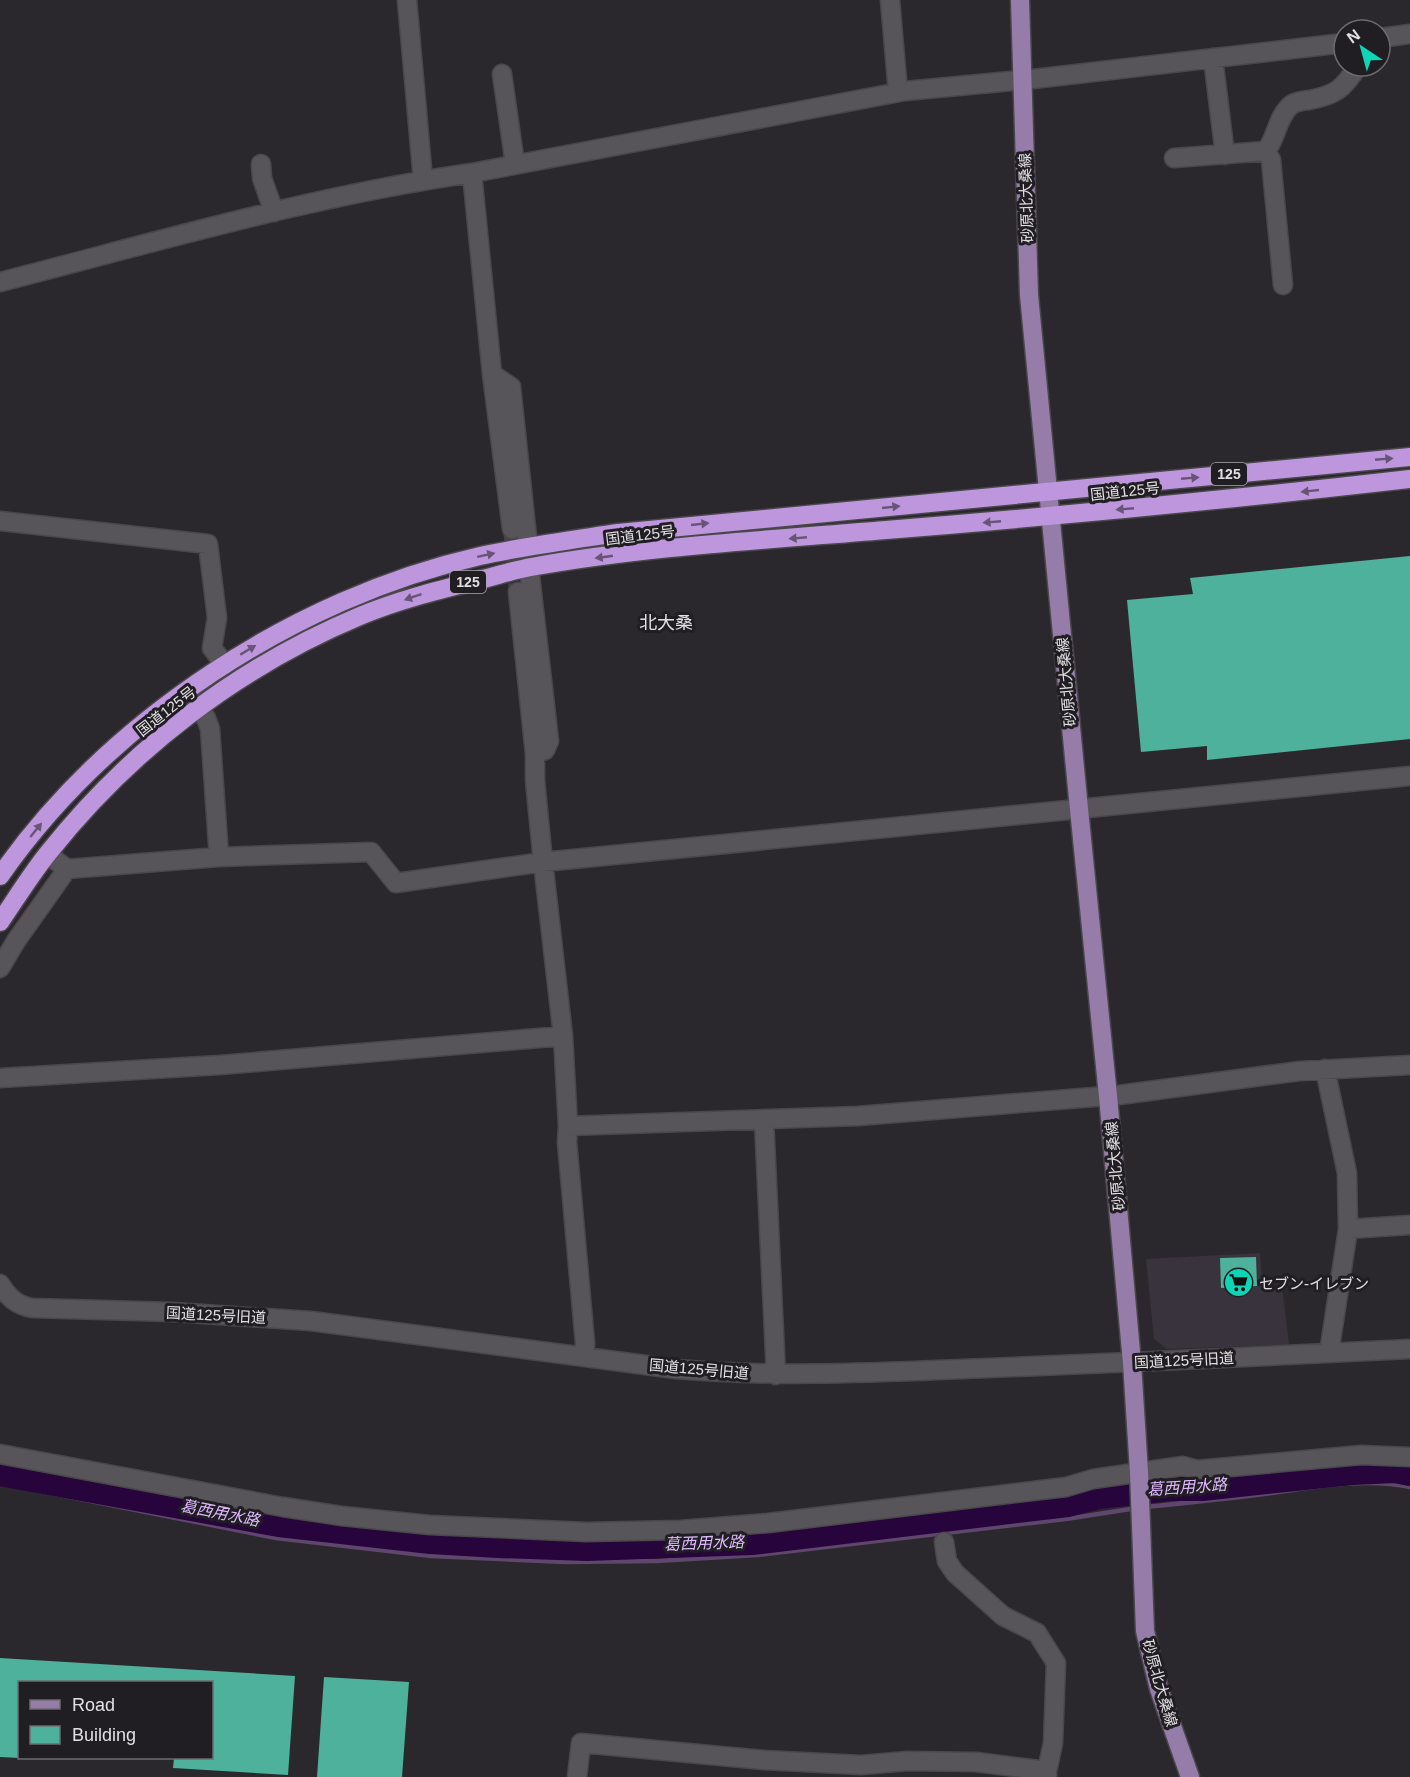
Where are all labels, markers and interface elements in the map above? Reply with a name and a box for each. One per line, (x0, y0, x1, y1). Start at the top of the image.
north arrow (1332, 18, 1392, 78)
text: N (1344, 26, 1363, 47)
street label: 砂原北大桑線 (1016, 153, 1036, 243)
one-way arrow (1374, 454, 1393, 464)
road number: 125 (1211, 463, 1247, 485)
one-way arrow (1180, 473, 1199, 483)
street label: 国道125号 (1089, 479, 1161, 503)
one-way arrow (1301, 486, 1320, 495)
one-way arrow (882, 502, 901, 512)
one-way arrow (1116, 504, 1135, 514)
one-way arrow (982, 517, 1001, 526)
one-way arrow (690, 519, 709, 529)
street label: 国道125号 (604, 522, 676, 548)
one-way arrow (788, 533, 807, 543)
one-way arrow (477, 550, 496, 559)
one-way arrow (594, 553, 613, 562)
road number: 125 (450, 571, 486, 593)
one-way arrow (404, 593, 422, 603)
district label: 北大桑 (639, 613, 693, 633)
street label: 砂原北大桑線 (1054, 636, 1078, 728)
one-way arrow (240, 645, 256, 656)
street label: 国道125号 (133, 683, 199, 739)
one-way arrow (30, 823, 42, 838)
street label: 砂原北大桑線 (1103, 1120, 1127, 1212)
supermarket icon: セブン-イレブン (1222, 1267, 1254, 1299)
place label: セブン-イレブン (1259, 1275, 1369, 1292)
street label: 国道125号旧道 (166, 1304, 266, 1326)
street label: 国道125号旧道 (1134, 1349, 1234, 1371)
street label: 国道125号旧道 (648, 1356, 750, 1382)
water label: 葛西用水路 (1146, 1476, 1229, 1498)
water label: 葛西用水路 (179, 1497, 263, 1529)
water label: 葛西用水路 (664, 1533, 746, 1553)
street label: 砂原北大桑線 (1139, 1637, 1181, 1729)
legend (18, 1681, 213, 1759)
text: Road (72, 1695, 115, 1715)
text: Building (72, 1725, 136, 1745)

